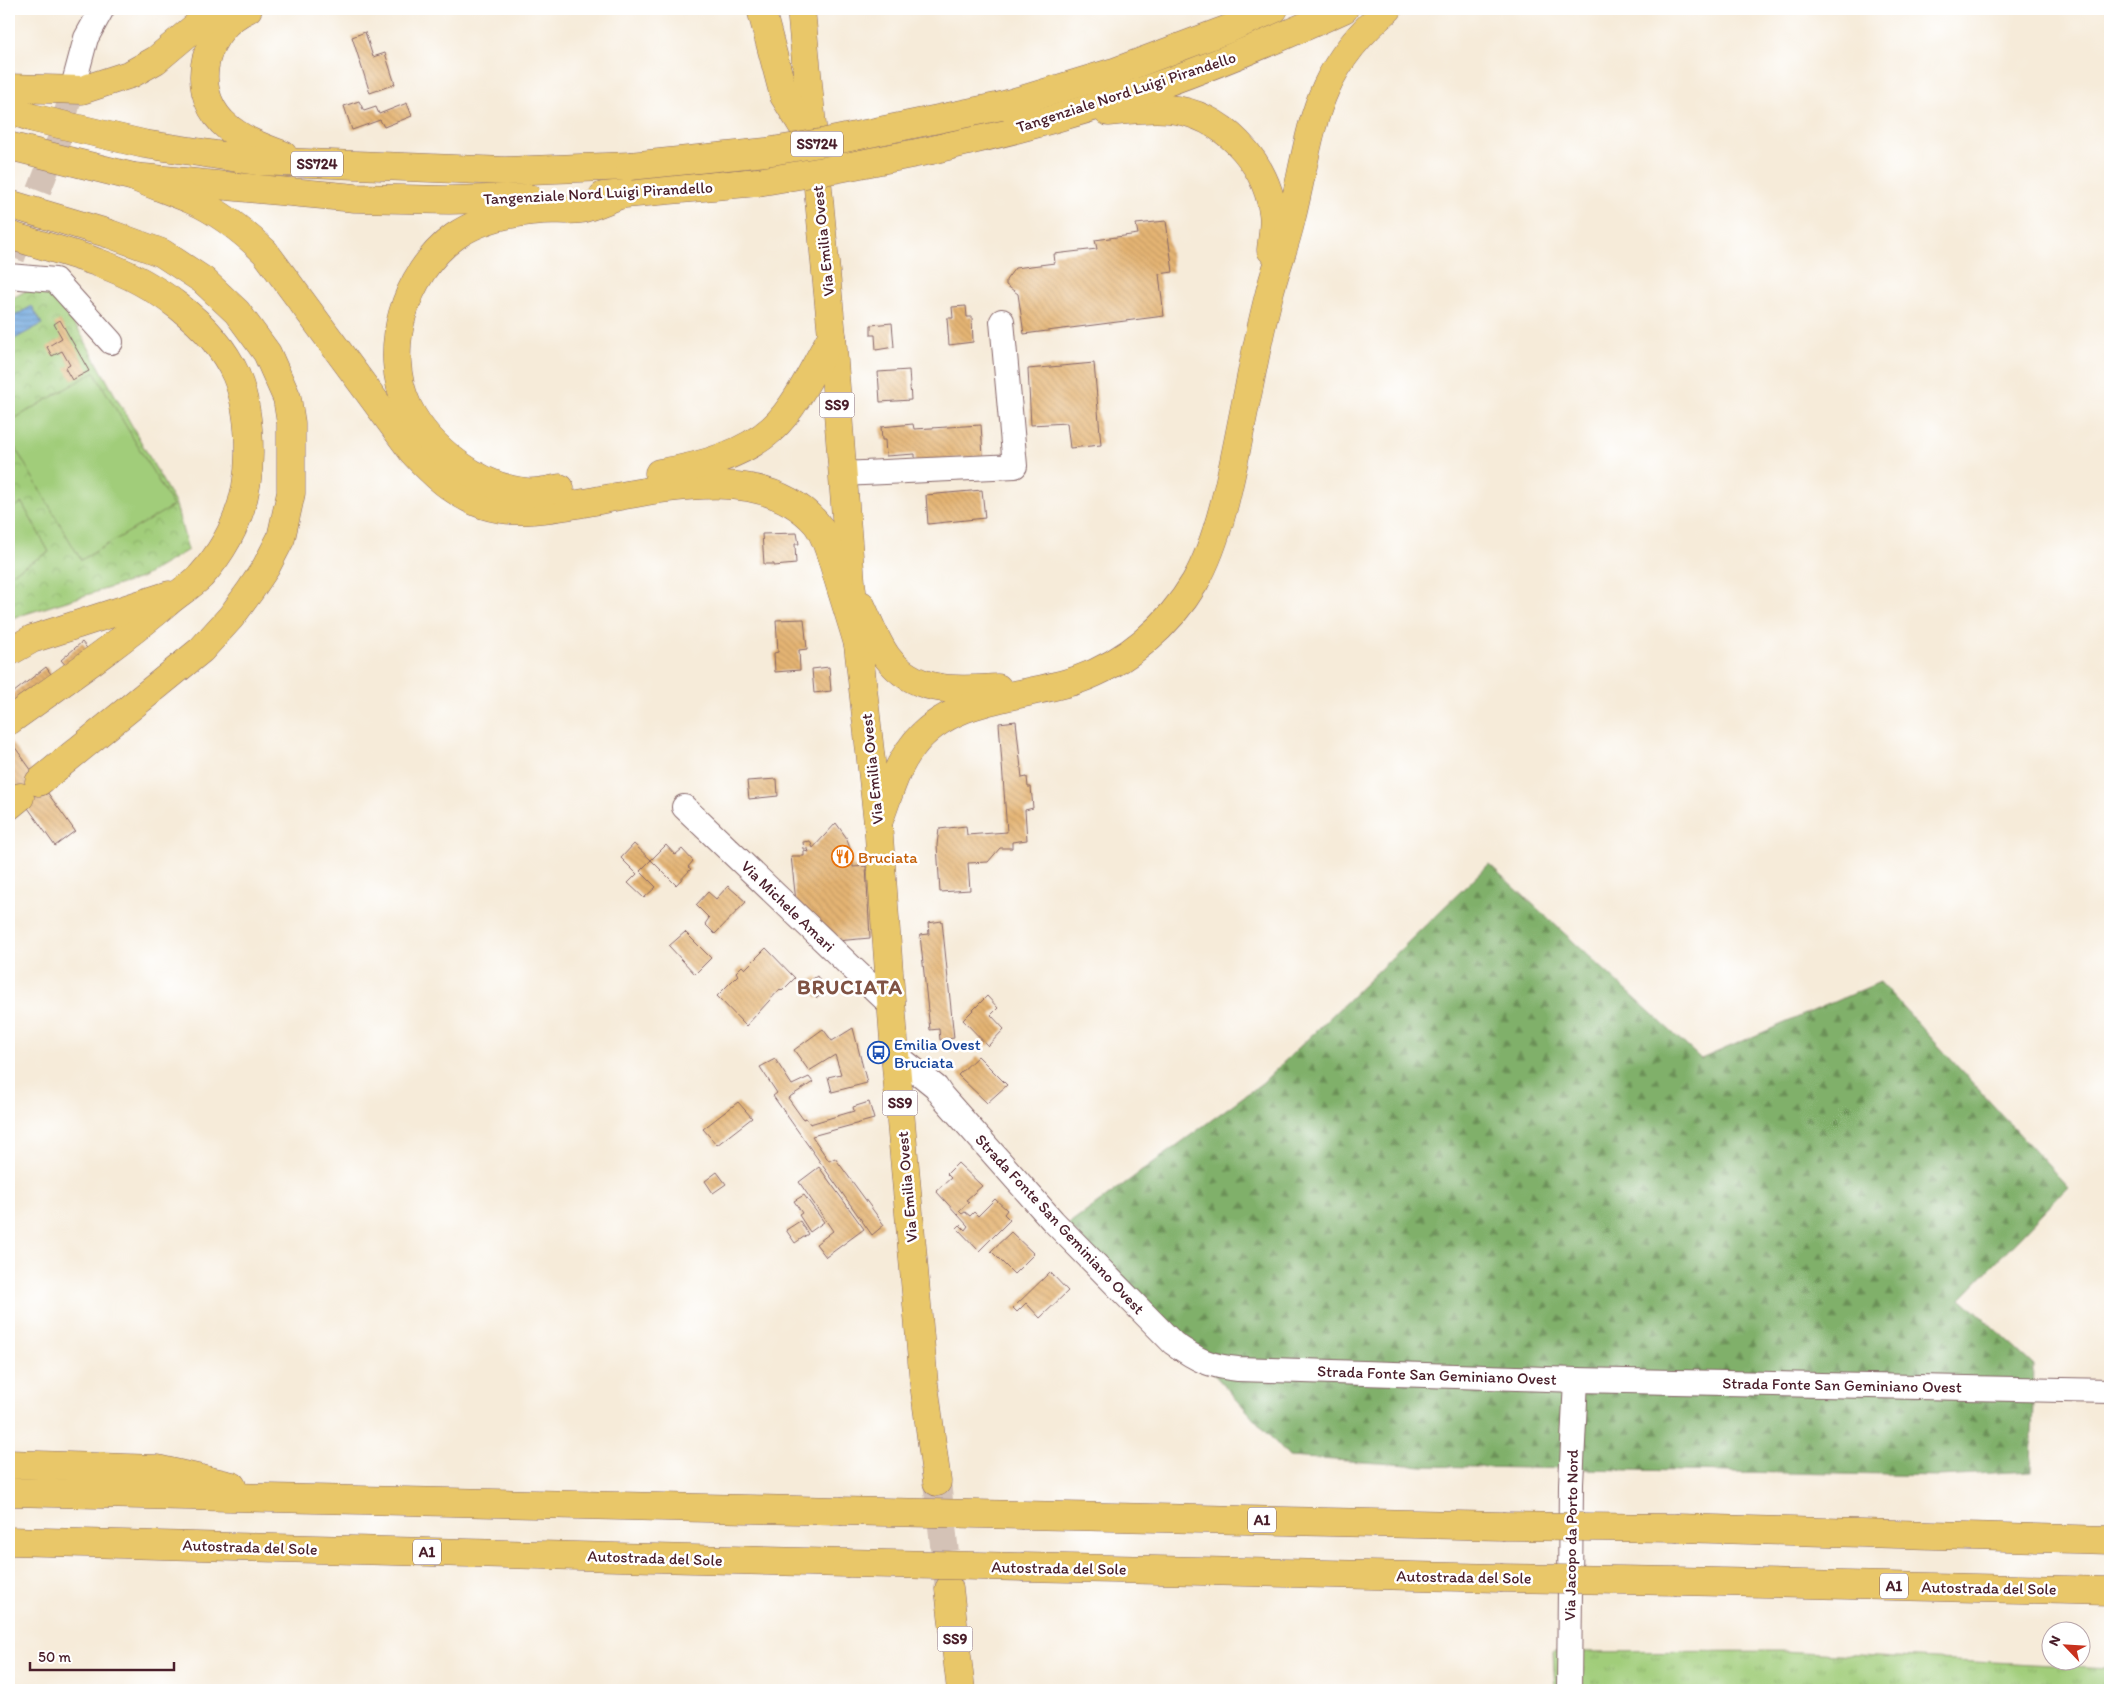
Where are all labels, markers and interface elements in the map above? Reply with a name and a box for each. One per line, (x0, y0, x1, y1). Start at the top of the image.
street label: Tangenziale Nord Luigi Pirandello (1014, 47, 1238, 137)
road number: SS724 (791, 132, 843, 156)
road number: SS724 (291, 152, 343, 176)
street label: Tangenziale Nord Luigi Pirandello (483, 177, 713, 209)
street label: Via Emilia Ovest (808, 185, 838, 297)
road number: SS9 (820, 392, 854, 418)
street label: Via Emilia Ovest (857, 713, 887, 825)
restaurant icon: Bruciata (830, 845, 854, 869)
place label: Bruciata (858, 848, 918, 867)
street label: Via Michele Amari (737, 856, 839, 956)
district label: BRUCIATA (797, 974, 903, 999)
place label: Emilia Ovest Bruciata (894, 1035, 981, 1072)
bus stop icon: Emilia Ovest Bruciata (866, 1041, 890, 1065)
road number: SS9 (882, 1090, 918, 1116)
street label: Strada Fonte San Geminiano Ovest (971, 1130, 1149, 1318)
street label: Via Emilia Ovest (893, 1131, 921, 1243)
street label: Strada Fonte San Geminiano Ovest (1317, 1361, 1557, 1389)
street label: Strada Fonte San Geminiano Ovest (1722, 1373, 1962, 1397)
street label: Via Jacopo da Porto Nord (1560, 1449, 1582, 1621)
road number: A1 (1248, 1508, 1276, 1532)
street label: Autostrada del Sole (182, 1535, 318, 1559)
road number: A1 (413, 1540, 441, 1564)
street label: Autostrada del Sole (587, 1546, 723, 1570)
street label: Autostrada del Sole (991, 1557, 1127, 1579)
street label: Autostrada del Sole (1396, 1566, 1532, 1588)
road number: A1 (1880, 1574, 1908, 1598)
street label: Autostrada del Sole (1921, 1577, 2057, 1599)
north arrow (2042, 1622, 2092, 1672)
road number: SS9 (938, 1626, 972, 1652)
text: N (2045, 1633, 2064, 1649)
scale bar (30, 1639, 174, 1671)
text: 50 m (38, 1648, 71, 1666)

